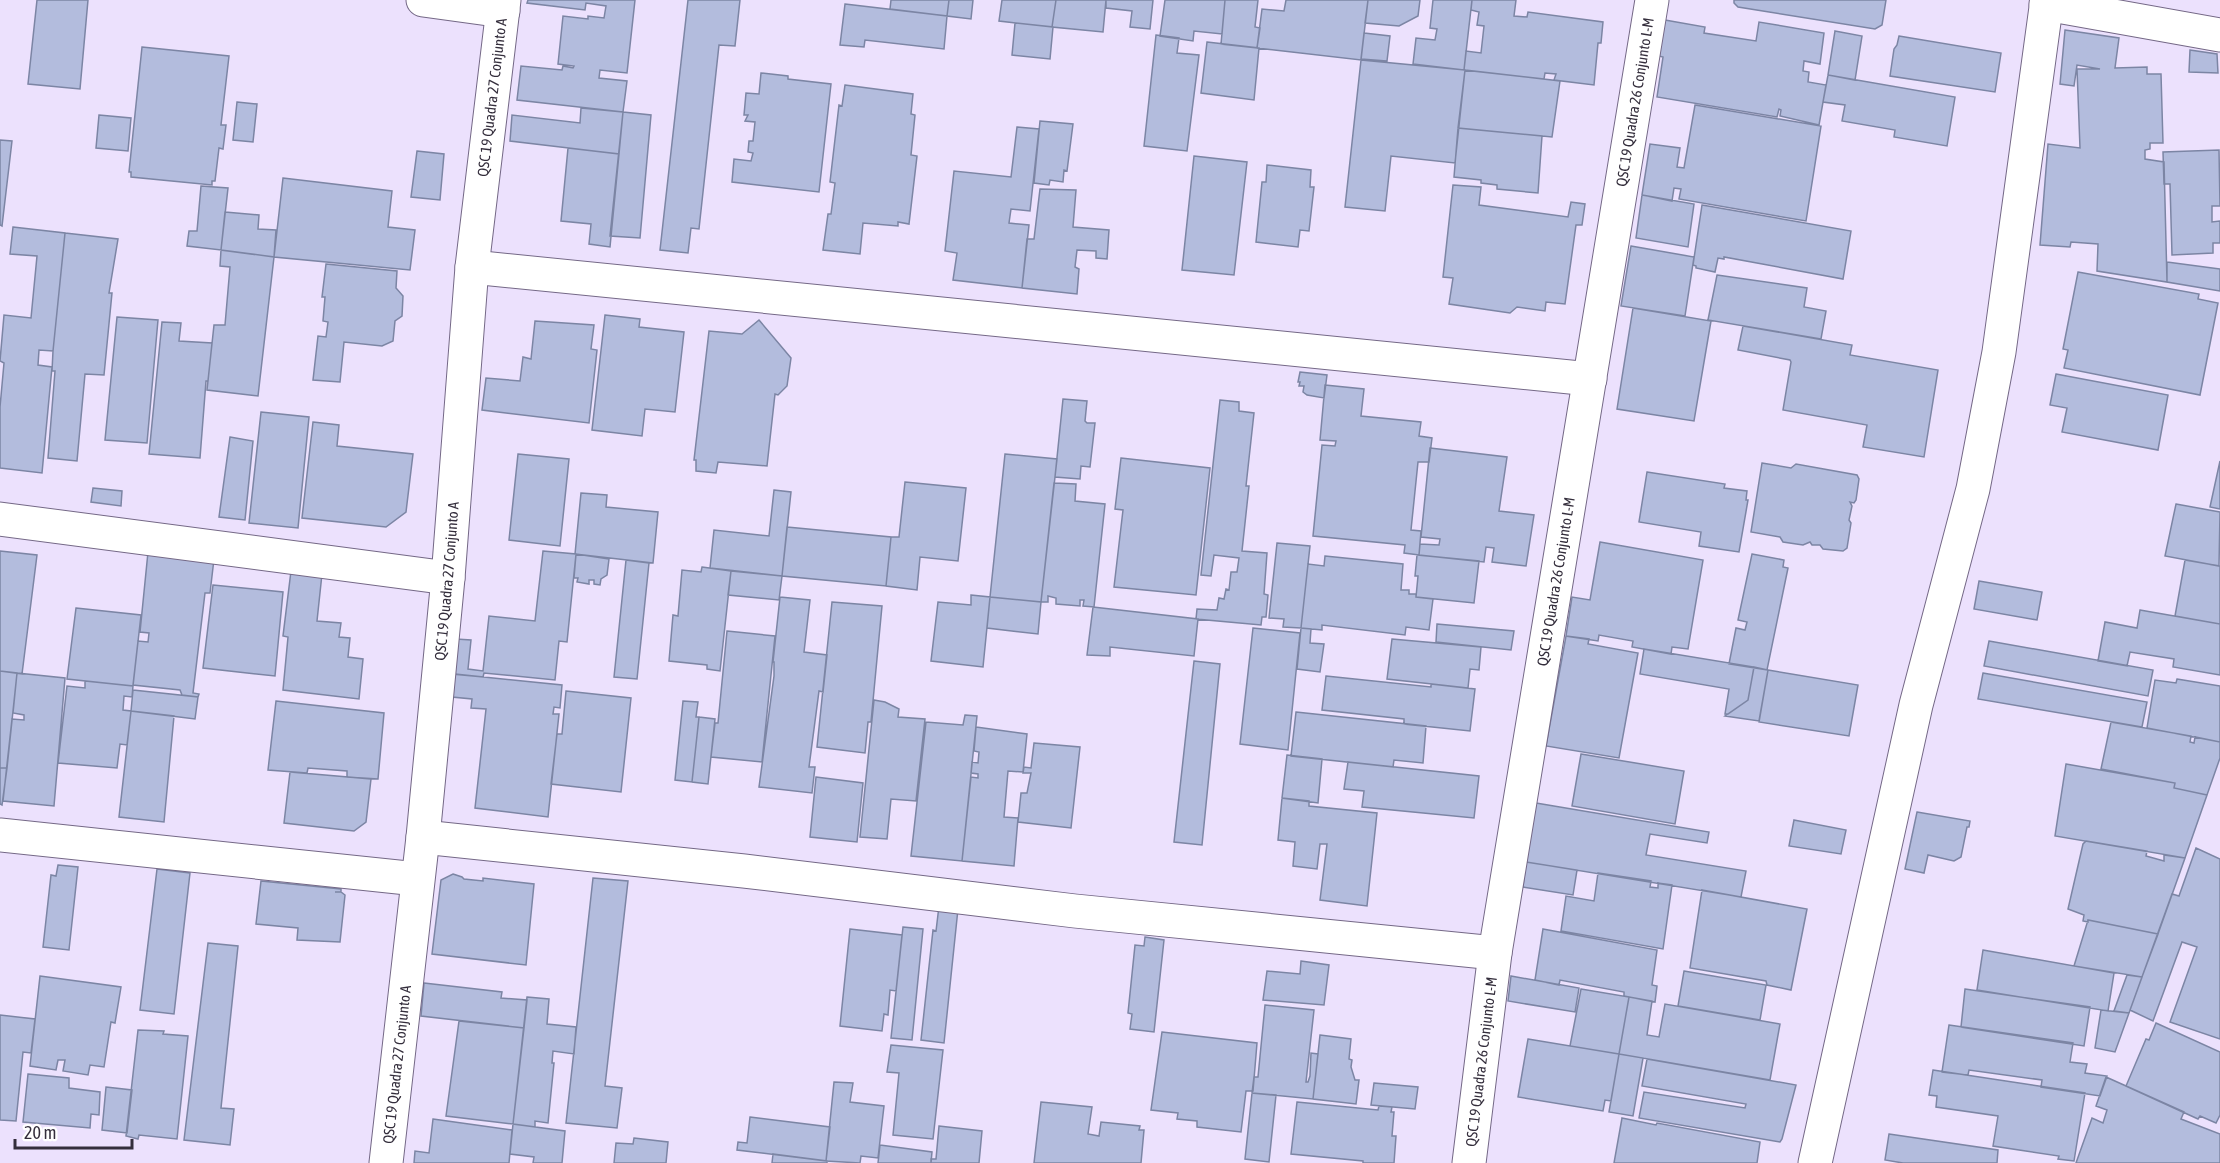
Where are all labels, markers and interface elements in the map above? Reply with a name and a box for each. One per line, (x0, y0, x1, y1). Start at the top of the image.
street label: QSC 19 Quadra 26 Conjunto L-M (1612, 16, 1657, 188)
street label: QSC 19 Quadra 27 Conjunto A (474, 17, 510, 177)
street label: QSC 19 Quadra 26 Conjunto L-M (1533, 496, 1578, 667)
street label: QSC 19 Quadra 27 Conjunto A (431, 501, 462, 661)
street label: QSC 19 Quadra 26 Conjunto L-M (1462, 976, 1500, 1148)
street label: QSC 19 Quadra 27 Conjunto A (379, 984, 414, 1145)
scale bar (15, 1112, 132, 1150)
text: 20 m (24, 1122, 56, 1143)

